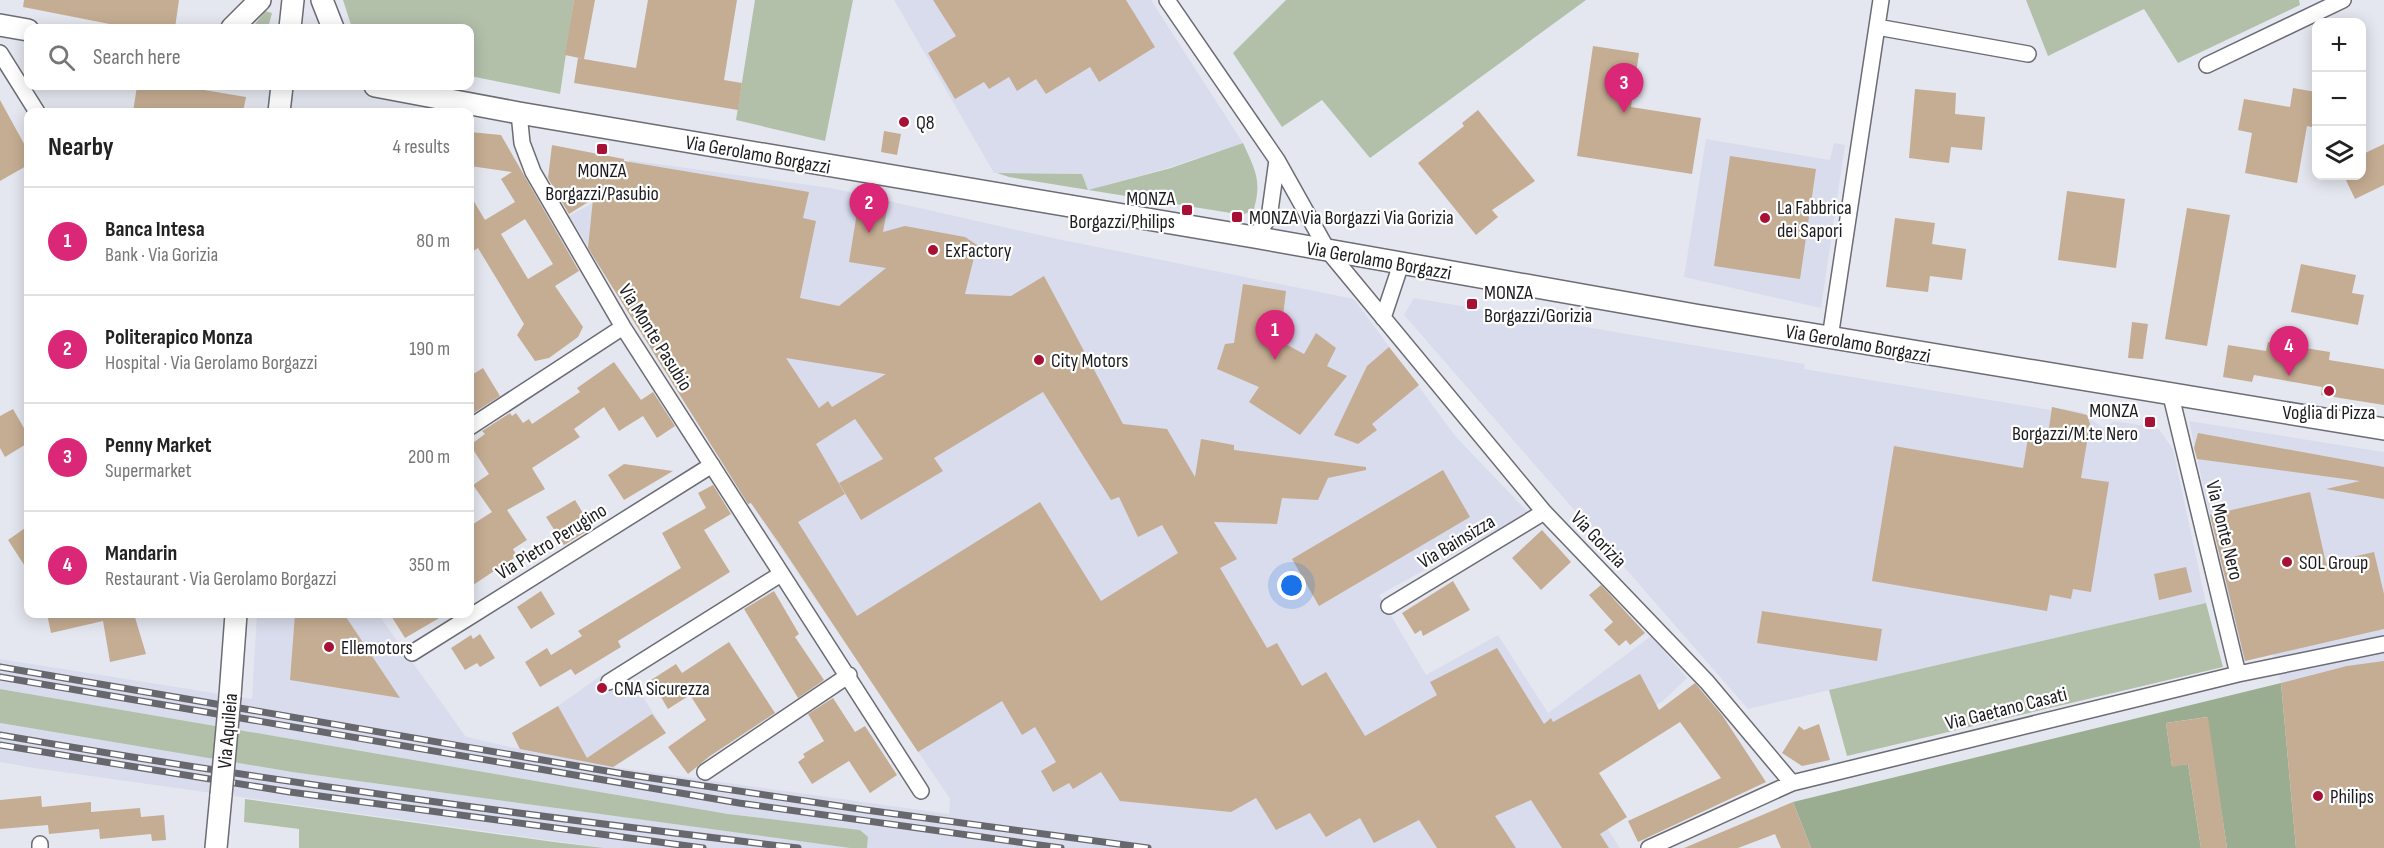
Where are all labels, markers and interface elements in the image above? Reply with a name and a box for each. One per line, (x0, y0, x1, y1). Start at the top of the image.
map controls (2312, 18, 2366, 180)
button: + (2312, 18, 2366, 72)
search box (24, 24, 474, 90)
icon: search (45, 41, 78, 74)
text: Search here (93, 44, 180, 71)
pin: 3 (1604, 63, 1644, 113)
button: − (2312, 72, 2366, 126)
place label: Q8 (916, 111, 935, 135)
marker: Q8 (897, 115, 911, 129)
button: layers (2312, 126, 2366, 180)
street label: Via Gerolamo Borgazzi (683, 130, 832, 180)
text: Nearby (48, 132, 114, 163)
text: 4 results (393, 135, 450, 159)
marker: MONZA Borgazzi/Pasubio (595, 142, 609, 156)
place label: MONZA Borgazzi/Pasubio (545, 159, 659, 206)
pin: 2 (850, 184, 888, 233)
place label: MONZA Borgazzi/Philips (1069, 187, 1175, 234)
place label: La Fabbrica dei Sapori (1777, 196, 1852, 243)
marker: MONZA Borgazzi/Philips (1180, 203, 1194, 217)
place label: MONZA Via Borgazzi Via Gorizia (1249, 206, 1454, 230)
marker: MONZA Via Borgazzi Via Gorizia (1230, 210, 1244, 224)
marker: La Fabbrica dei Sapori (1758, 211, 1772, 225)
text: Banca Intesa (105, 216, 205, 243)
text: 1 (64, 229, 71, 253)
text: 80 m (416, 229, 450, 253)
street label: Via Gerolamo Borgazzi (1304, 236, 1453, 286)
place label: ExFactory (945, 239, 1012, 263)
text: Bank · Via Gorizia (105, 243, 218, 267)
marker: ExFactory (926, 243, 940, 257)
street label: Via Monte Pasubio (613, 280, 697, 395)
place label: MONZA Borgazzi/Gorizia (1484, 281, 1592, 328)
marker: MONZA Borgazzi/Gorizia (1465, 297, 1479, 311)
pin: 1 (1256, 310, 1294, 360)
street label: Via Gerolamo Borgazzi (1783, 319, 1932, 369)
text: Politerapico Monza (105, 324, 253, 351)
pin: 4 (2270, 326, 2308, 376)
text: 2 (63, 337, 72, 361)
text: 190 m (409, 337, 450, 361)
place label: City Motors (1051, 349, 1129, 373)
text: Hospital · Via Gerolamo Borgazzi (105, 351, 317, 375)
marker: City Motors (1032, 353, 1046, 367)
marker: Voglia di Pizza (2322, 384, 2336, 398)
place label: MONZA Borgazzi/M.te Nero (2012, 399, 2138, 446)
place label: Voglia di Pizza (2283, 401, 2375, 425)
marker: MONZA Borgazzi/M.te Nero (2143, 415, 2157, 429)
text: Penny Market (105, 432, 212, 459)
text: 3 (63, 445, 72, 469)
text: 200 m (408, 445, 450, 469)
text: Supermarket (105, 459, 192, 483)
street label: Via Monte Nero (2200, 478, 2248, 582)
street label: Via Pietro Perugino (492, 498, 611, 585)
street label: Via Gorizia (1565, 506, 1631, 573)
street label: Via Bainsizza (1414, 510, 1499, 574)
text: Mandarin (105, 540, 177, 567)
place label: SOL Group (2299, 551, 2368, 575)
text: 4 (63, 553, 72, 577)
text: 350 m (409, 553, 450, 577)
marker: SOL Group (2280, 555, 2294, 569)
text: Restaurant · Via Gerolamo Borgazzi (105, 567, 337, 591)
your location (1277, 571, 1306, 600)
place label: Ellemotors (341, 636, 413, 660)
marker: Ellemotors (322, 640, 336, 654)
place label: CNA Sicurezza (614, 677, 710, 701)
marker: CNA Sicurezza (595, 681, 609, 695)
street label: Via Gaetano Casati (1943, 682, 2070, 736)
street label: Via Aquileia (213, 692, 243, 770)
place label: Philips (2330, 785, 2374, 809)
marker: Philips (2311, 789, 2325, 803)

